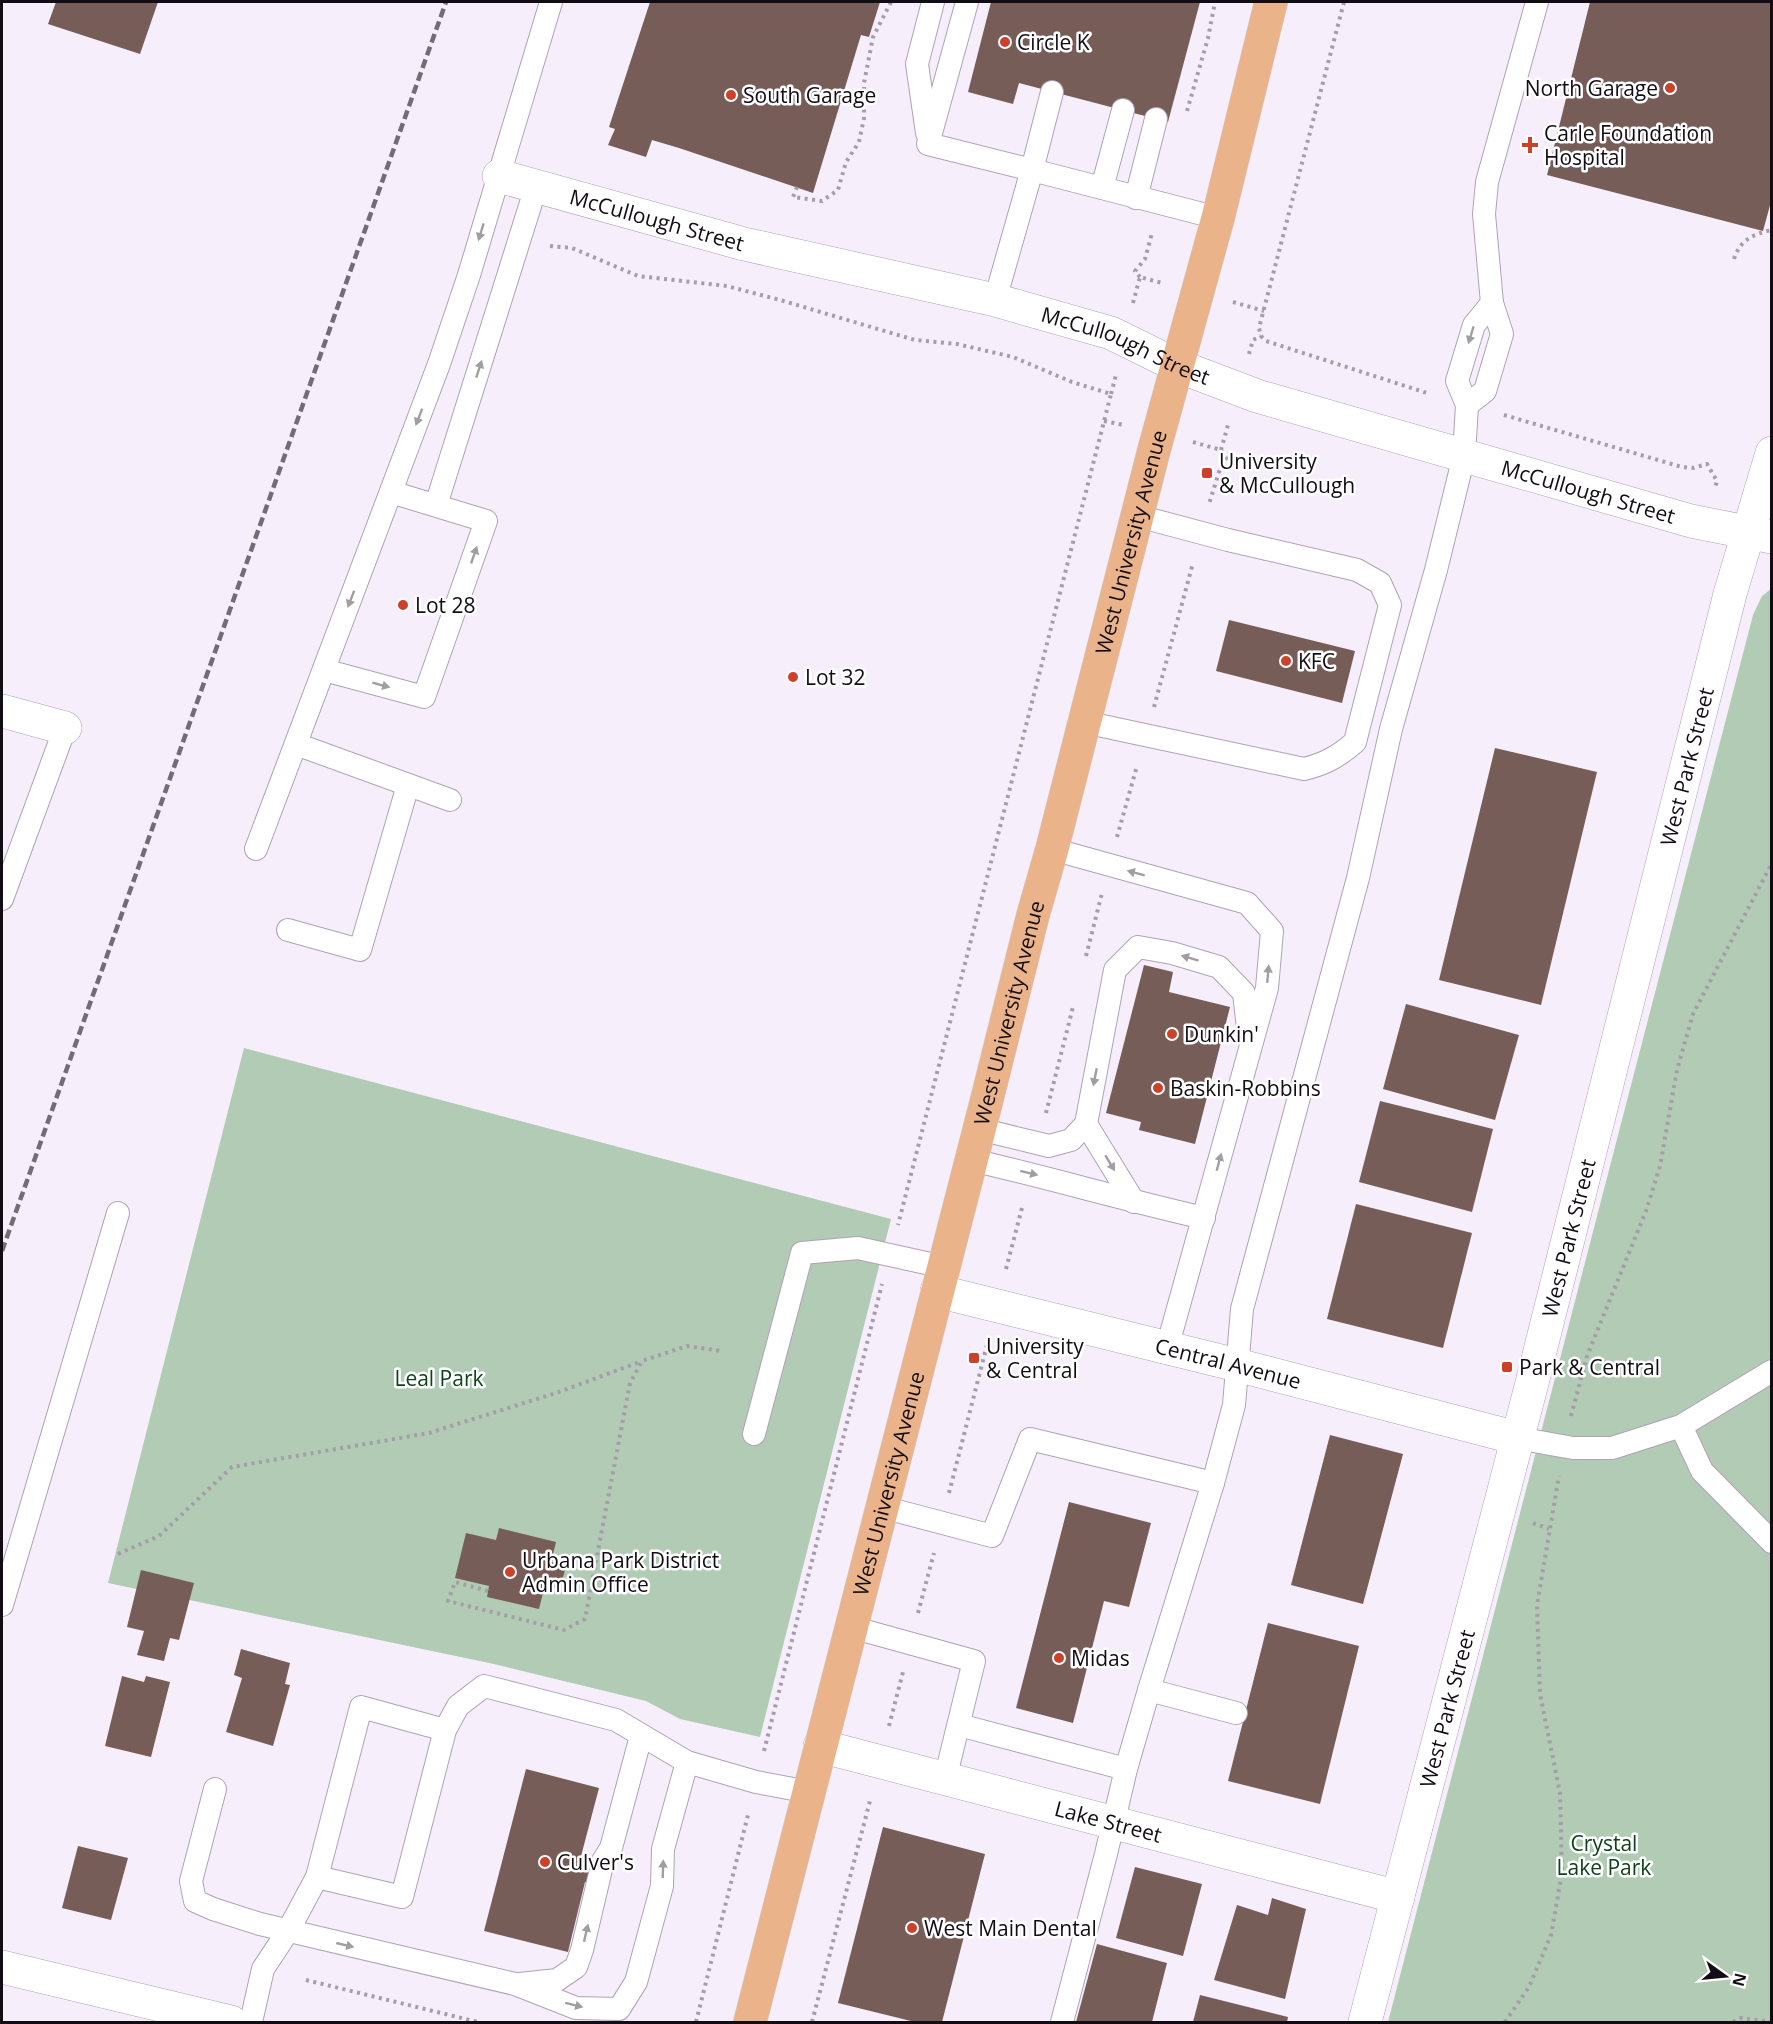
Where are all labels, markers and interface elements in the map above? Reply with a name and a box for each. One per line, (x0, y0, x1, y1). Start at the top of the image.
place label: Circle K (1017, 28, 1090, 56)
marker: Circle K (998, 35, 1012, 49)
place label: North Garage (1525, 74, 1658, 102)
place label: South Garage (743, 81, 876, 109)
marker: North Garage (1663, 81, 1677, 95)
marker: South Garage (724, 88, 738, 102)
place label: Carle Foundation Hospital (1544, 119, 1712, 171)
marker: Carle Foundation Hospital (1521, 136, 1539, 154)
street label: McCullough Street (567, 182, 747, 257)
one-way arrow (476, 223, 486, 241)
street label: McCullough Street (1038, 300, 1214, 391)
one-way arrow (1466, 326, 1475, 344)
one-way arrow (475, 360, 485, 378)
one-way arrow (414, 408, 424, 426)
street label: West University Avenue (1088, 427, 1173, 657)
place label: University & McCullough (1219, 447, 1355, 499)
street label: McCullough Street (1498, 453, 1679, 530)
marker: University & McCullough (1200, 466, 1214, 480)
one-way arrow (469, 546, 479, 564)
one-way arrow (345, 591, 355, 609)
place label: Lot 28 (415, 591, 476, 619)
marker: Lot 28 (396, 598, 410, 612)
place label: KFC (1298, 647, 1335, 675)
marker: KFC (1279, 654, 1293, 668)
place label: Lot 32 (805, 663, 866, 691)
marker: Lot 32 (786, 670, 800, 684)
one-way arrow (372, 681, 390, 690)
street label: West Park Street (1653, 684, 1720, 849)
one-way arrow (1127, 867, 1145, 877)
street label: West University Avenue (967, 897, 1051, 1128)
one-way arrow (1181, 953, 1199, 962)
one-way arrow (1263, 964, 1273, 983)
place label: Dunkin' (1184, 1020, 1259, 1048)
marker: Dunkin' (1165, 1027, 1179, 1041)
one-way arrow (1090, 1068, 1099, 1087)
place label: Baskin-Robbins (1170, 1074, 1321, 1102)
marker: Baskin-Robbins (1151, 1081, 1165, 1095)
one-way arrow (1215, 1153, 1225, 1171)
one-way arrow (1105, 1155, 1116, 1171)
street label: West Park Street (1535, 1156, 1602, 1320)
one-way arrow (1019, 1169, 1038, 1179)
street label: Central Avenue (1152, 1331, 1304, 1395)
place label: University & Central (986, 1332, 1084, 1384)
marker: University & Central (967, 1351, 981, 1365)
place label: Park & Central (1519, 1353, 1660, 1381)
marker: Park & Central (1500, 1360, 1514, 1374)
park label: Leal Park (394, 1364, 484, 1392)
street label: West University Avenue (846, 1368, 931, 1599)
place label: Urbana Park District Admin Office (522, 1546, 719, 1598)
marker: Urbana Park District Admin Office (503, 1565, 517, 1579)
street label: West Park Street (1413, 1626, 1481, 1791)
place label: Midas (1071, 1644, 1130, 1672)
marker: Midas (1052, 1651, 1066, 1665)
street label: Lake Street (1052, 1794, 1165, 1849)
park label: Crystal Lake Park (1557, 1829, 1651, 1881)
place label: Culver's (557, 1848, 634, 1876)
marker: Culver's (538, 1855, 552, 1869)
one-way arrow (658, 1859, 667, 1878)
place label: West Main Dental (924, 1914, 1097, 1942)
marker: West Main Dental (905, 1921, 919, 1935)
one-way arrow (582, 1924, 592, 1942)
one-way arrow (336, 1940, 354, 1950)
north arrow (1695, 1946, 1755, 2006)
text: N (1727, 1971, 1752, 1989)
one-way arrow (565, 2001, 583, 2011)

